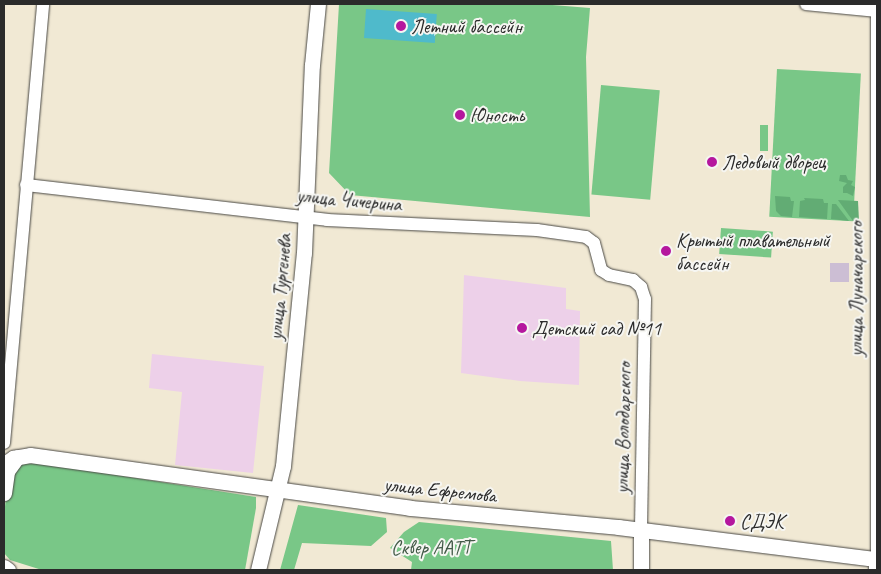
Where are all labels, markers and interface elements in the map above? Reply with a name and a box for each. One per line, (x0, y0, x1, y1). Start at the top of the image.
place label: Летний бассейн (411, 14, 522, 38)
marker: Летний бассейн (395, 20, 407, 32)
place label: Юность (470, 103, 524, 127)
marker: Юность (454, 109, 466, 121)
place label: Ледовый дворец (722, 150, 826, 174)
marker: Ледовый дворец (706, 156, 718, 168)
street label: улица Чичерина (295, 183, 403, 217)
street label: улица Луначарского (844, 221, 868, 357)
place label: Крытый плавательный бассейн (676, 228, 830, 275)
street label: улица Тургенева (263, 233, 297, 341)
marker: Крытый плавательный бассейн (660, 245, 672, 257)
place label: Детский сад №11 (532, 316, 661, 340)
marker: Детский сад №11 (516, 322, 528, 334)
street label: улица Володарского (610, 363, 636, 493)
street label: улица Ефремова (384, 472, 496, 508)
place label: СДЭК (740, 509, 784, 533)
marker: СДЭК (724, 515, 736, 527)
park label: Сквер ААТТ (391, 535, 471, 559)

